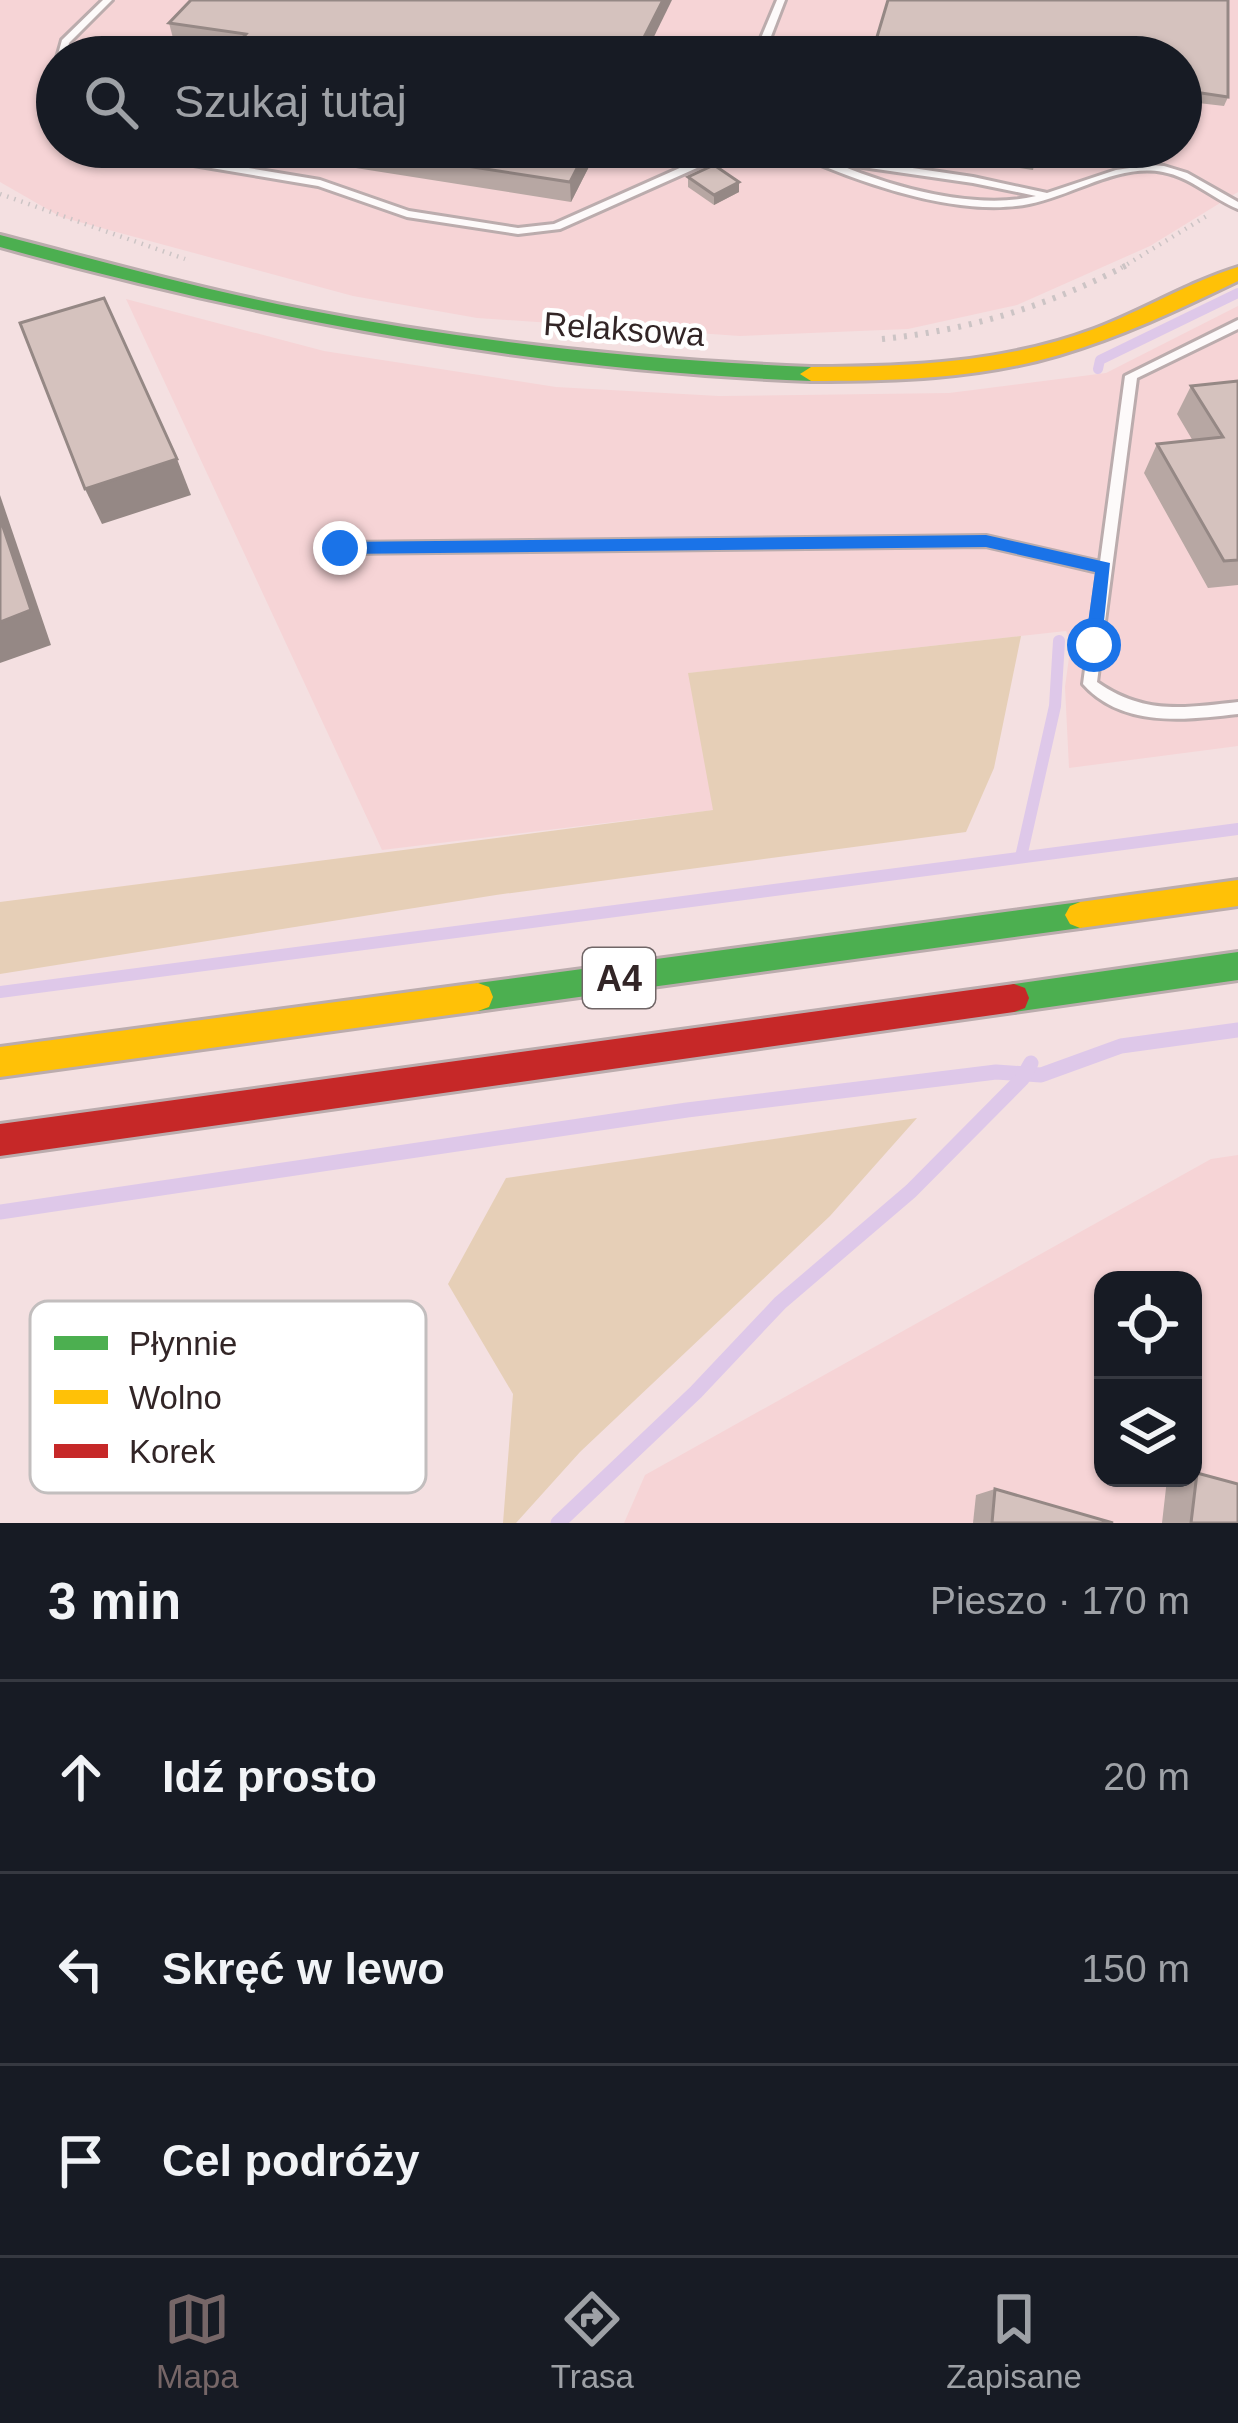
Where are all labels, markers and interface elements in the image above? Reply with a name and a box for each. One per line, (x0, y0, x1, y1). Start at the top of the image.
search box (36, 36, 1202, 168)
icon: search (78, 69, 144, 135)
text: Szukaj tutaj (174, 76, 407, 127)
street label: Relaksowa (542, 305, 706, 353)
route end (313, 521, 367, 575)
route start (1067, 618, 1121, 672)
road number: A4 (583, 948, 655, 1008)
map controls (1094, 1271, 1202, 1487)
button: locate (1094, 1271, 1202, 1379)
legend (30, 1301, 426, 1493)
text: Płynnie (129, 1325, 237, 1362)
text: Wolno (129, 1379, 222, 1416)
button: layers (1094, 1379, 1202, 1487)
text: Korek (129, 1433, 216, 1470)
text: 3 min (48, 1573, 181, 1630)
text: Pieszo · 170 m (930, 1579, 1190, 1622)
icon: ahead (48, 1744, 114, 1810)
text: Idź prosto (162, 1751, 377, 1802)
text: 20 m (1103, 1755, 1190, 1798)
icon: left (48, 1936, 114, 2002)
text: Skręć w lewo (162, 1943, 445, 1994)
text: 150 m (1082, 1947, 1190, 1990)
icon: arrive (48, 2128, 114, 2194)
text: Cel podróży (162, 2135, 420, 2186)
tab: Mapa (156, 2286, 239, 2396)
tab: Trasa (551, 2286, 634, 2396)
tab: Zapisane (946, 2286, 1082, 2396)

